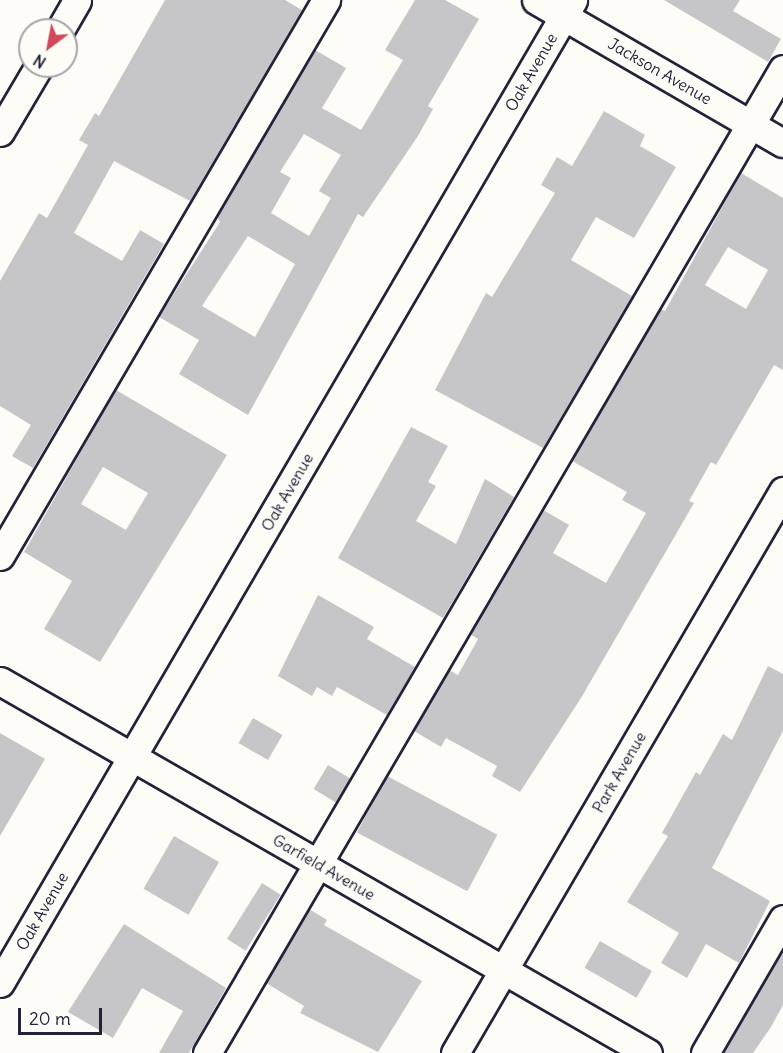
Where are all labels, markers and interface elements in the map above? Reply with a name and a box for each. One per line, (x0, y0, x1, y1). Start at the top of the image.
north arrow (18, 18, 78, 78)
street label: Oak Avenue (501, 29, 561, 115)
street label: Jackson Avenue (605, 34, 715, 108)
text: N (30, 50, 50, 73)
street label: Oak Avenue (257, 449, 317, 535)
street label: Park Avenue (588, 728, 650, 816)
street label: Garfield Avenue (269, 830, 379, 904)
street label: Oak Avenue (12, 868, 72, 954)
scale bar (21, 996, 105, 1034)
text: 20 m (29, 1007, 71, 1030)

